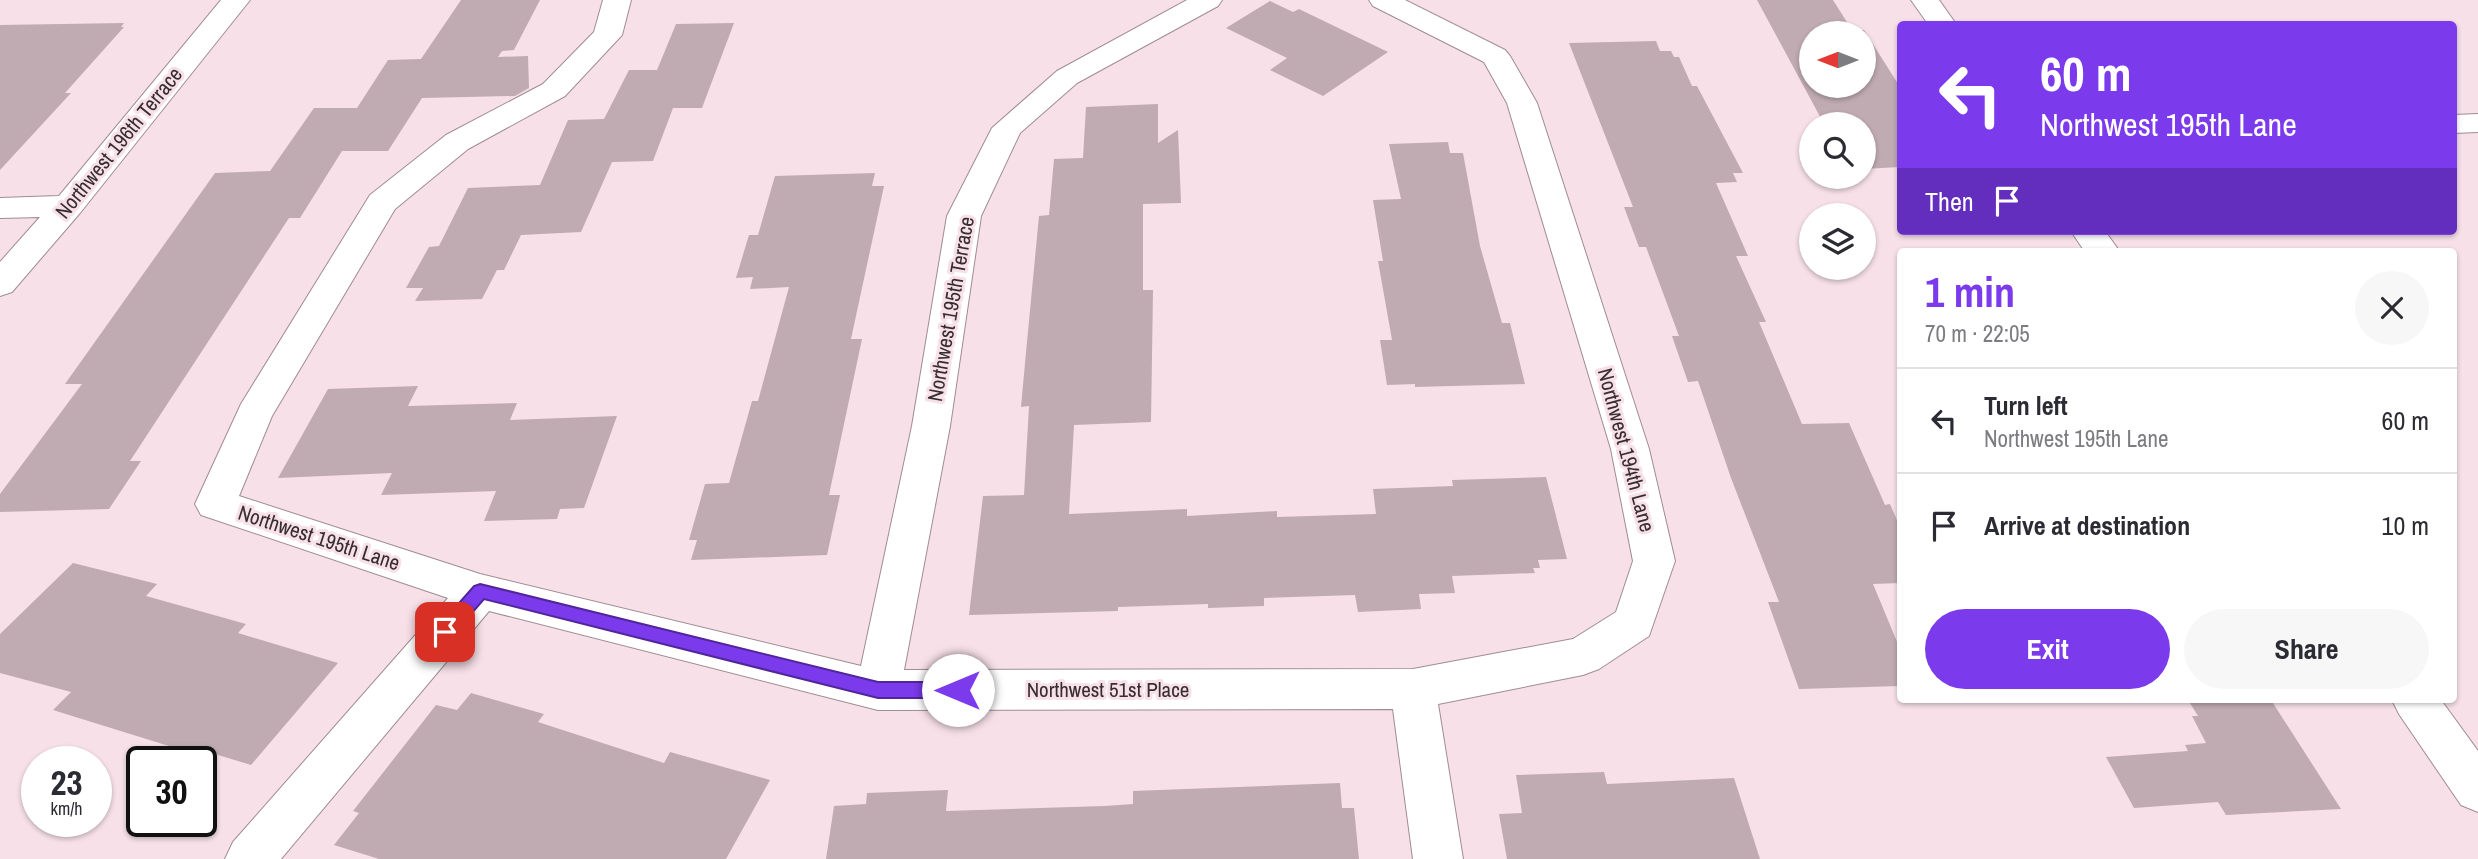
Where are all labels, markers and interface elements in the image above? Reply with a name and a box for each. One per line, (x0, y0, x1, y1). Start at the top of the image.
north arrow (1799, 21, 1876, 98)
map controls (1799, 21, 1876, 280)
text: 60 m (2040, 40, 2132, 106)
icon: left (1925, 49, 2016, 140)
street label: Northwest 196th Terrace (48, 61, 189, 225)
text: Northwest 195th Lane (2040, 103, 2297, 146)
button: search (1799, 112, 1876, 189)
icon: arrive (1988, 182, 2026, 220)
text: Then (1925, 184, 1974, 219)
button: layers (1799, 203, 1876, 280)
street label: Northwest 195th Terrace (920, 214, 981, 404)
text: 1 min (1925, 264, 2015, 320)
button: close (2355, 271, 2429, 345)
text: 70 m · 22:05 (1925, 318, 2030, 349)
street label: Northwest 194th Lane (1591, 365, 1662, 535)
text: Turn left (1984, 388, 2068, 423)
icon: left (1925, 402, 1963, 440)
text: 60 m (2382, 403, 2429, 438)
text: Northwest 195th Lane (1984, 423, 2169, 454)
street label: Northwest 195th Lane (235, 498, 404, 577)
icon: arrive (1925, 507, 1963, 545)
text: Arrive at destination (1984, 508, 2190, 543)
text: 10 m (2382, 508, 2429, 543)
pin (415, 602, 475, 662)
button: Exit (1925, 609, 2170, 689)
button: Share (2184, 609, 2429, 689)
icon: arrive (426, 613, 464, 651)
position arrow (921, 653, 995, 727)
street label: Northwest 51st Place (1027, 675, 1189, 704)
speed limit sign: 30 (126, 746, 217, 837)
text: 23 (51, 759, 82, 806)
text: km/h (51, 796, 83, 821)

